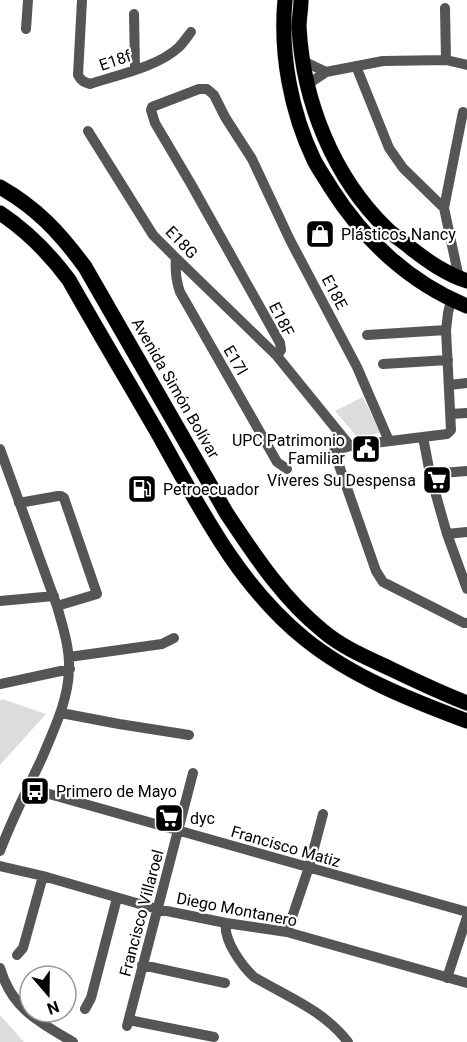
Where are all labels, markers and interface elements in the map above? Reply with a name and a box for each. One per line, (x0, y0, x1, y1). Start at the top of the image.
street label: E18f (97, 46, 134, 75)
shop icon: Plásticos Nancy (304, 218, 336, 250)
street label: E18G (162, 222, 202, 263)
place label: Plásticos Nancy (341, 225, 456, 244)
street label: E18E (318, 272, 351, 313)
street label: E18F (265, 299, 298, 340)
street label: Avenida Simón Bolívar (128, 315, 224, 462)
street label: E17l (220, 342, 252, 378)
place label: UPC Patrimonio Familiar (232, 431, 346, 468)
public building icon: UPC Patrimonio Familiar (350, 433, 382, 465)
supermarket icon: Víveres Su Despensa (421, 464, 453, 496)
place label: Víveres Su Despensa (267, 471, 416, 490)
fuel station icon: Petroecuador (126, 473, 158, 505)
place label: Petroecuador (163, 480, 260, 499)
bus stop icon: Primero de Mayo (19, 775, 51, 807)
place label: Primero de Mayo (56, 782, 177, 801)
supermarket icon: dyc (153, 802, 185, 834)
place label: dyc (190, 809, 215, 828)
street label: Francisco Matiz (229, 822, 343, 871)
street label: Francisco Villaroel (115, 848, 168, 979)
street label: Diego Montanero (175, 888, 299, 931)
north arrow (18, 964, 78, 1024)
text: N (44, 997, 62, 1018)

